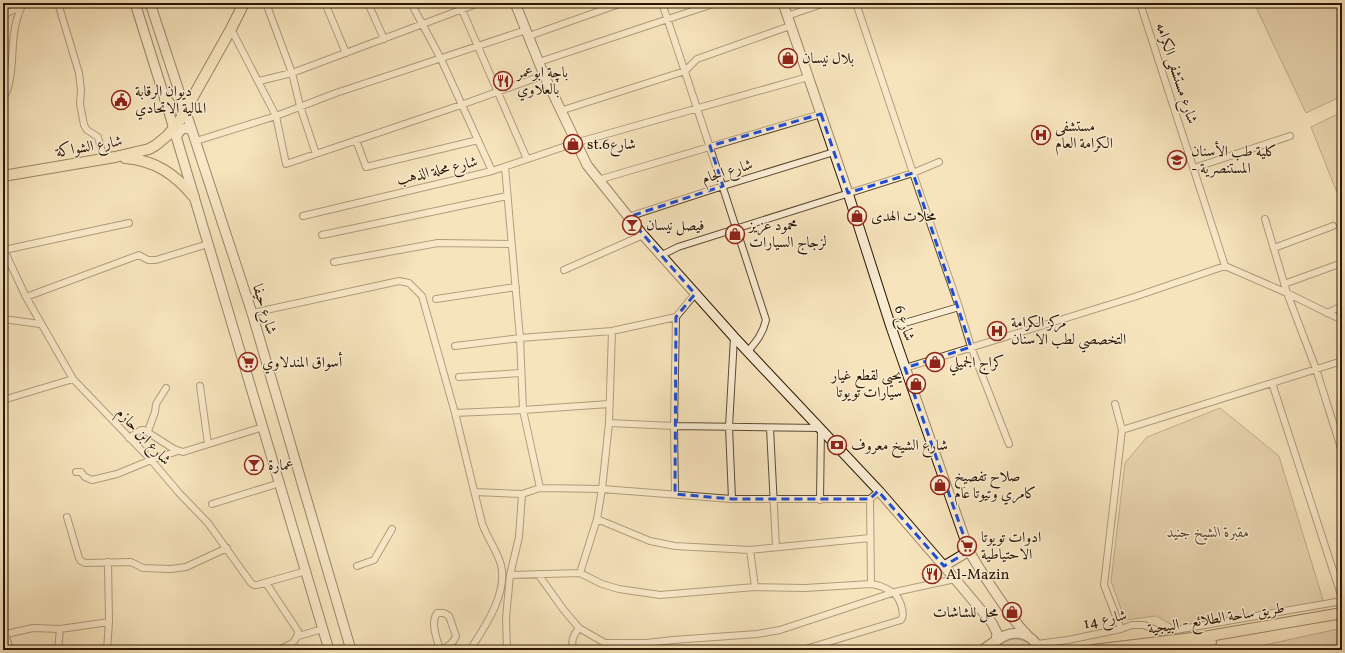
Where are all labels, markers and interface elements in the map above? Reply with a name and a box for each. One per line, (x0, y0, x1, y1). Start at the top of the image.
street label: شارع مستشفى الكرامه (1148, 20, 1202, 127)
shop icon: بلال نيسان (777, 47, 799, 69)
place label: بلال نيسان (802, 49, 854, 70)
place label: باچة ابوعمر بالعلاوي (515, 63, 568, 101)
restaurant icon: باچة ابوعمر بالعلاوي (492, 70, 514, 92)
place label: ديوان الرقابة المالية الاتحادي (135, 82, 206, 120)
public building icon: ديوان الرقابة المالية الاتحادي (110, 89, 132, 111)
place label: مستشفى الكرامة العام (1055, 117, 1113, 156)
hospital icon: مستشفى الكرامة العام (1030, 124, 1052, 146)
street label: شارع الشواكة (53, 131, 124, 165)
shop icon: st.شارع6 (562, 133, 584, 155)
place label: st.شارع6 (587, 135, 636, 157)
place label: كلية طب الأسنان - المستنصرية (1191, 140, 1277, 180)
school or university icon: كلية طب الأسنان - المستنصرية (1166, 149, 1188, 171)
street label: شارع محلة الذهب (395, 152, 480, 192)
street label: شارع الجام (700, 155, 756, 191)
shop icon: محلات الهدى (846, 205, 868, 227)
place label: محلات الهدى (871, 207, 936, 228)
bar icon: فيصل نيسان (621, 214, 643, 236)
place label: فيصل نيسان (646, 216, 704, 237)
place label: محمود عزيز لزجاج السيارات (747, 216, 827, 255)
shop icon: محمود عزيز لزجاج السيارات (724, 223, 746, 245)
street label: شارع حيفا (245, 282, 281, 337)
street label: شارع 6 (887, 303, 919, 344)
place label: مركز الكرامة التخصصي لطب الاسنان (1011, 313, 1126, 353)
hospital icon: مركز الكرامة التخصصي لطب الاسنان (986, 320, 1008, 342)
supermarket icon: أسواق المندلاوي (237, 351, 259, 373)
place label: أسواق المندلاوي (262, 351, 343, 374)
shop icon: كراج الجميلي (924, 351, 946, 373)
place label: كراج الجميلي (949, 353, 1004, 376)
place label: يحيى لقطع غيار سيارات تويوتا (829, 366, 902, 404)
shop icon: يحيى لقطع غيار سيارات تويوتا (905, 373, 927, 395)
street label: شارع ابن حازم (110, 404, 175, 471)
bank icon: شارع الشيخ معروف (826, 434, 848, 456)
place label: شارع الشيخ معروف (851, 436, 948, 459)
bar icon: عمارة (243, 454, 265, 476)
place label: عمارة (268, 456, 294, 477)
place label: صلاح تفصيخ كامري وتيوتا عام (954, 467, 1036, 506)
shop icon: صلاح تفصيخ كامري وتيوتا عام (929, 474, 951, 496)
park label: مقبرة الشيخ جنيد (1167, 523, 1249, 546)
place label: ادوات تويوتا الاحتياطية (981, 528, 1041, 566)
supermarket icon: ادوات تويوتا الاحتياطية (956, 535, 978, 557)
restaurant icon: Al-Mazin (921, 563, 943, 585)
place label: Al-Mazin (946, 565, 1009, 586)
street label: طريق ساحة الطلائع - البيجية (1146, 598, 1286, 643)
shop icon: محل للشاشات (1001, 601, 1023, 623)
place label: محل للشاشات (933, 603, 998, 624)
street label: شارع 14 (1082, 606, 1129, 636)

